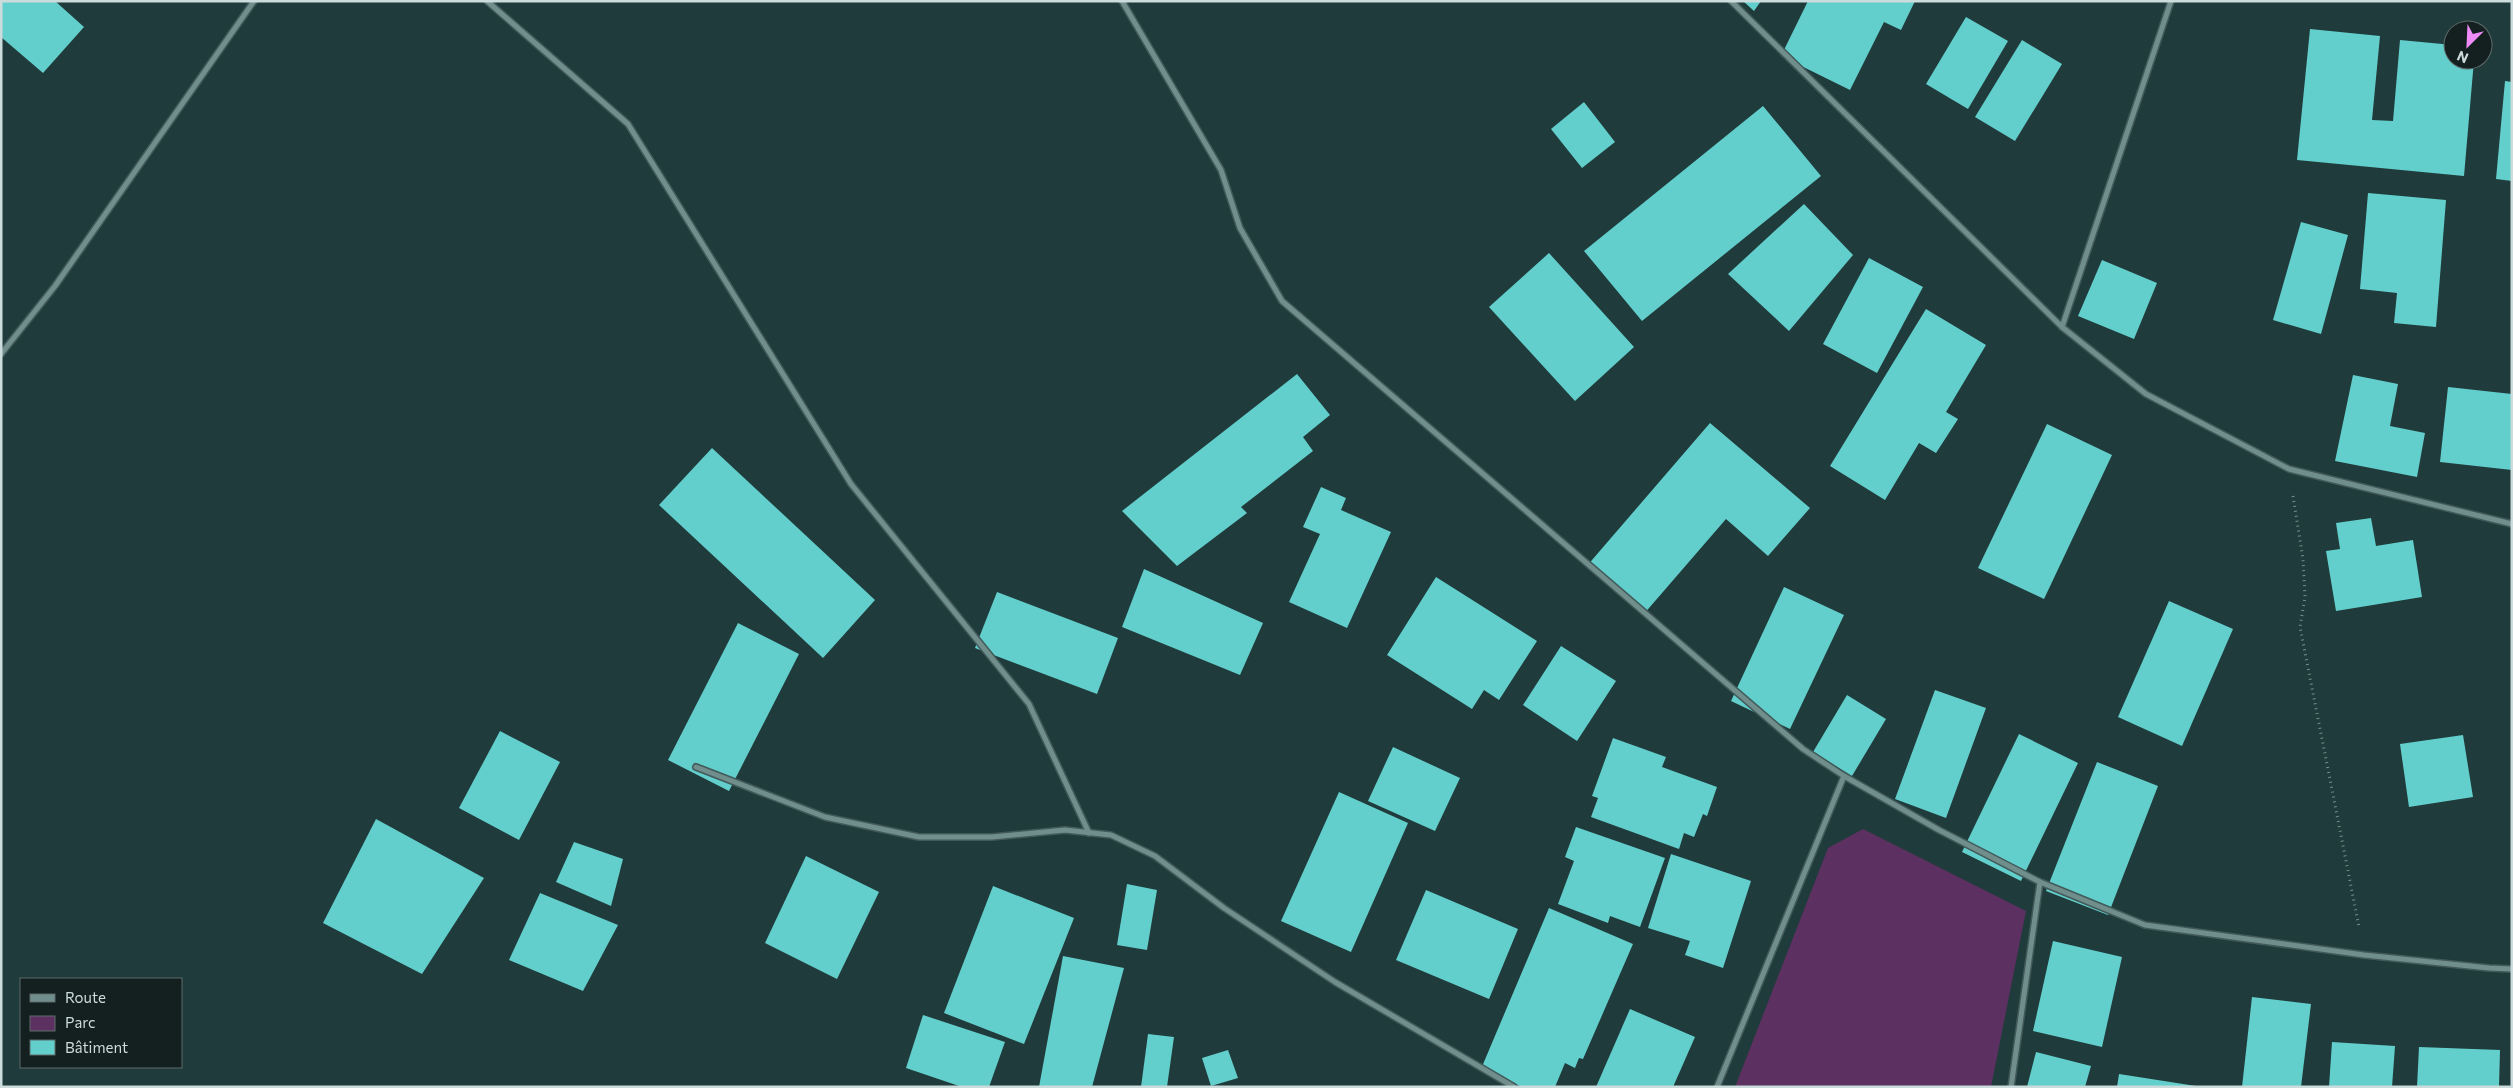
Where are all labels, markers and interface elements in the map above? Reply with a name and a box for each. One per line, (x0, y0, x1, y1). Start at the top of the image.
north arrow (2443, 20, 2493, 70)
text: N (2454, 47, 2471, 67)
legend (20, 978, 182, 1068)
text: Route (65, 988, 106, 1006)
text: Parc (65, 1013, 95, 1031)
text: Bâtiment (65, 1038, 128, 1056)

